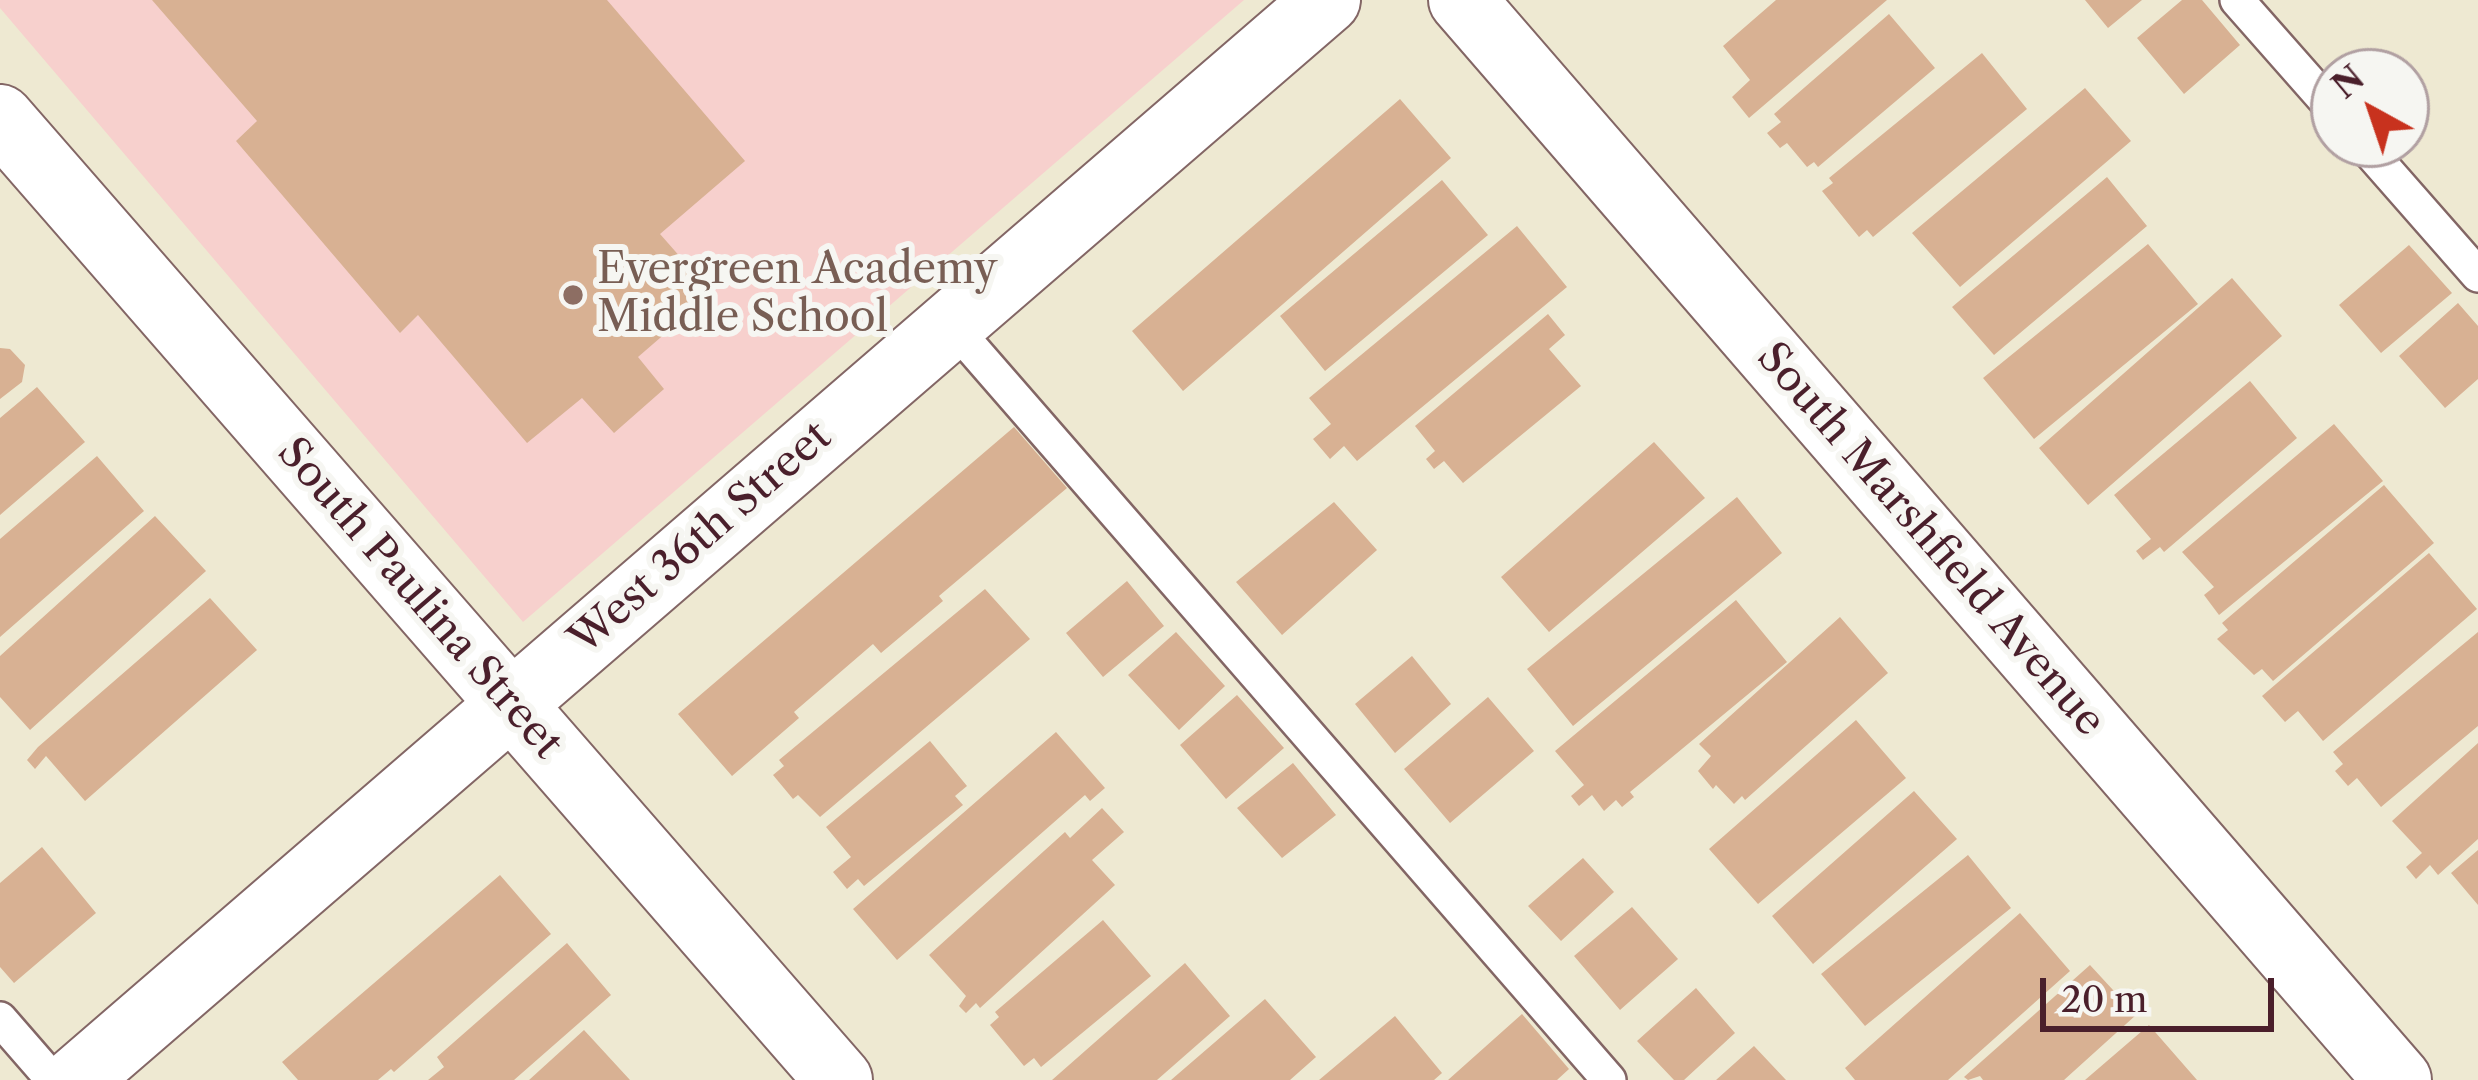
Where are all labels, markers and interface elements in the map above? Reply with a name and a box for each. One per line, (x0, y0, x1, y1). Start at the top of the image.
north arrow (2310, 48, 2430, 168)
text: N (2324, 57, 2373, 107)
place label: Evergreen Academy Middle School (597, 246, 997, 344)
marker: Evergreen Academy Middle School (560, 282, 586, 308)
street label: South Marshfield Avenue (1746, 333, 2114, 747)
street label: West 36th Street (560, 412, 842, 666)
street label: South Paulina Street (266, 428, 572, 770)
scale bar (2046, 954, 2280, 1028)
text: 20 m (2061, 977, 2148, 1021)

